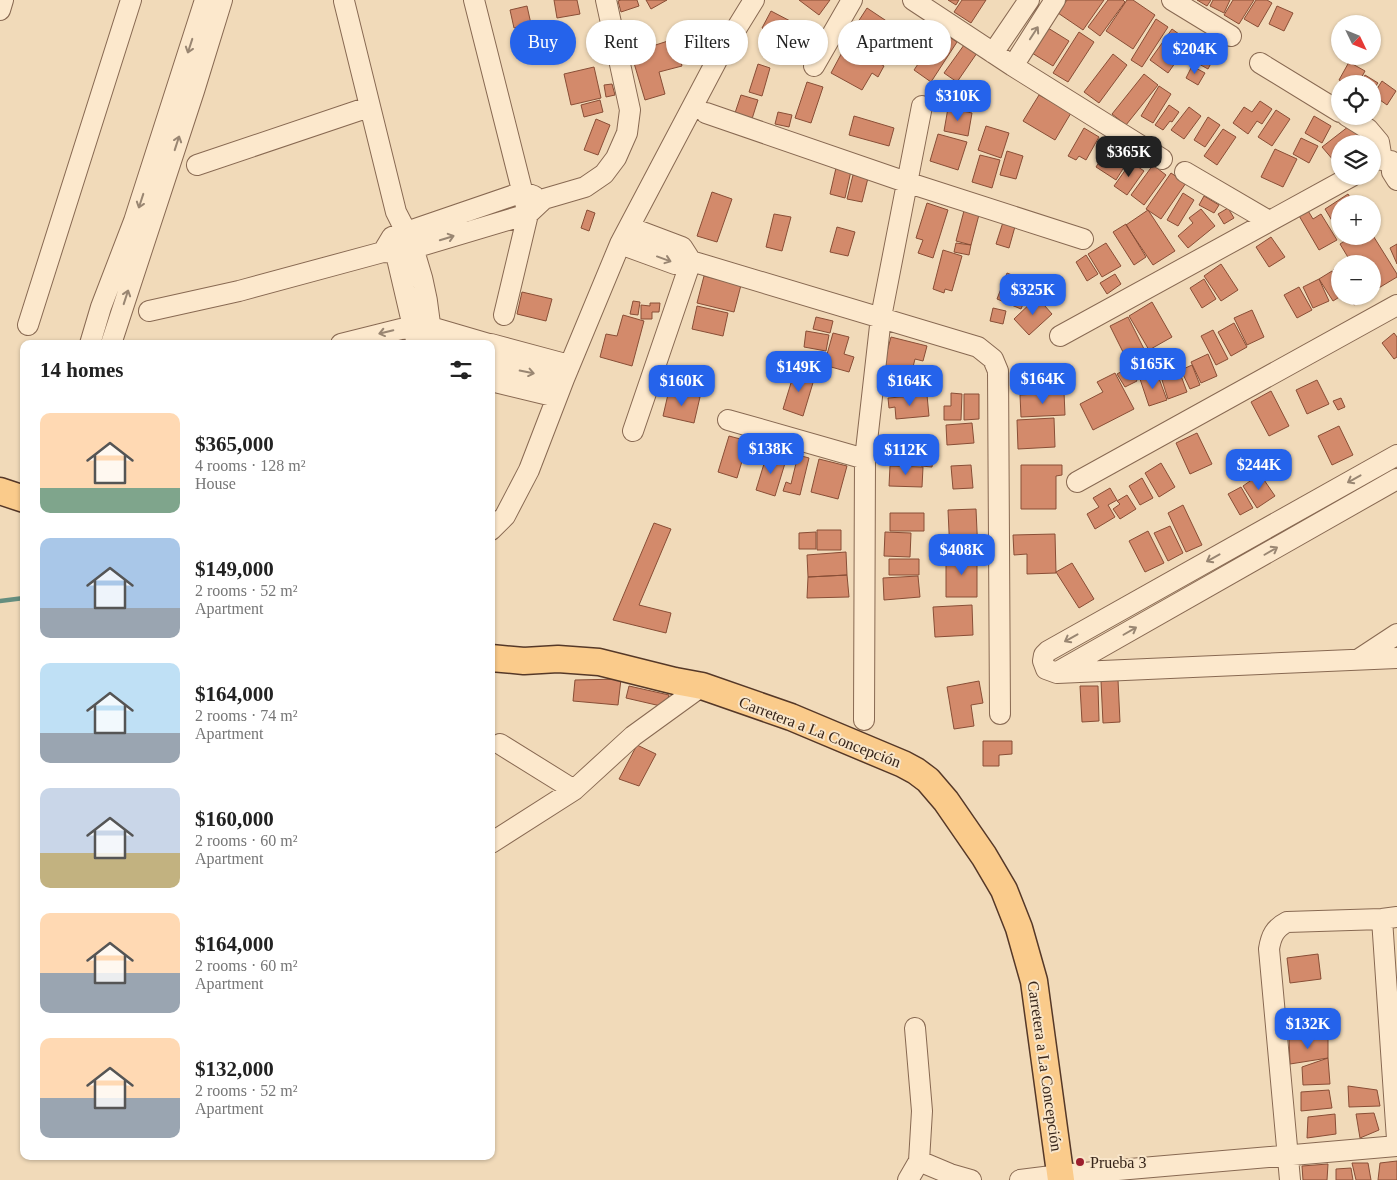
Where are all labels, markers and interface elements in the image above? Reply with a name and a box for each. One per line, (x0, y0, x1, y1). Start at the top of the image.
north arrow (1331, 15, 1381, 65)
map controls (1331, 15, 1381, 305)
chip: Buy (510, 20, 576, 65)
chip: Rent (586, 20, 656, 65)
chip: Filters (666, 20, 748, 65)
chip: New (758, 20, 828, 65)
chip: Apartment (838, 20, 951, 65)
one-way arrow (1028, 26, 1039, 40)
pin: $204K (1160, 32, 1230, 75)
one-way arrow (185, 38, 194, 54)
text: $204K (1173, 40, 1217, 57)
button: locate (1331, 75, 1381, 125)
pin: $310K (923, 80, 993, 122)
text: $310K (936, 87, 980, 104)
button: layers (1331, 135, 1381, 185)
one-way arrow (173, 136, 183, 152)
pin: $365K (1094, 136, 1164, 178)
text: $365K (1107, 143, 1151, 160)
one-way arrow (135, 193, 145, 209)
button: + (1331, 195, 1381, 245)
one-way arrow (439, 232, 455, 242)
one-way arrow (656, 255, 671, 265)
button: − (1331, 255, 1381, 305)
pin: $325K (998, 274, 1068, 316)
text: $325K (1011, 281, 1055, 298)
one-way arrow (122, 290, 131, 306)
one-way arrow (378, 328, 394, 337)
pin: $165K (1118, 348, 1188, 390)
pin: $149K (764, 350, 834, 393)
text: $165K (1131, 355, 1175, 372)
icon: filters (447, 356, 475, 384)
text: 14 homes (40, 358, 123, 382)
text: $149K (777, 358, 821, 375)
pin: $164K (1008, 362, 1078, 405)
pin: $160K (647, 364, 717, 407)
pin: $164K (875, 364, 945, 407)
one-way arrow (519, 368, 535, 377)
text: $164K (1021, 370, 1065, 387)
text: $160K (660, 372, 704, 389)
text: $164K (888, 372, 932, 389)
text: $365,000 (195, 432, 274, 456)
pin: $138K (736, 432, 806, 475)
icon: home (80, 433, 140, 493)
pin: $112K (871, 434, 941, 476)
text: $138K (749, 440, 793, 457)
text: $112K (884, 441, 928, 458)
pin: $244K (1224, 448, 1294, 491)
text: $244K (1237, 456, 1281, 473)
text: 4 rooms · 128 m² (195, 457, 306, 474)
one-way arrow (1347, 474, 1362, 484)
text: House (195, 475, 236, 492)
pin: $408K (927, 534, 997, 576)
text: $408K (940, 541, 984, 558)
one-way arrow (1263, 545, 1278, 555)
one-way arrow (1206, 554, 1220, 564)
text: $149,000 (195, 557, 274, 581)
icon: home (80, 558, 140, 618)
text: 2 rooms · 52 m² (195, 582, 298, 599)
text: Apartment (195, 600, 263, 617)
one-way arrow (1122, 626, 1137, 636)
one-way arrow (1064, 633, 1079, 643)
text: $164,000 (195, 682, 274, 706)
icon: home (80, 683, 140, 743)
street label: Carretera a La Concepción (736, 693, 903, 772)
text: 2 rooms · 74 m² (195, 707, 298, 724)
text: Apartment (195, 725, 263, 742)
text: $160,000 (195, 807, 274, 831)
icon: home (80, 808, 140, 868)
text: 2 rooms · 60 m² (195, 832, 298, 849)
text: Apartment (195, 850, 263, 867)
text: $164,000 (195, 932, 274, 956)
icon: home (80, 933, 140, 993)
text: 2 rooms · 60 m² (195, 957, 298, 974)
text: Apartment (195, 975, 263, 992)
street label: Carretera a La Concepción (1024, 980, 1065, 1152)
pin: $132K (1273, 1008, 1343, 1050)
text: $132K (1286, 1015, 1330, 1032)
text: $132,000 (195, 1057, 274, 1081)
icon: home (80, 1058, 140, 1118)
text: 2 rooms · 52 m² (195, 1082, 298, 1099)
text: Apartment (195, 1100, 263, 1117)
place label: Prueba 3 (1090, 1154, 1146, 1171)
marker: Prueba 3 (1074, 1156, 1086, 1168)

